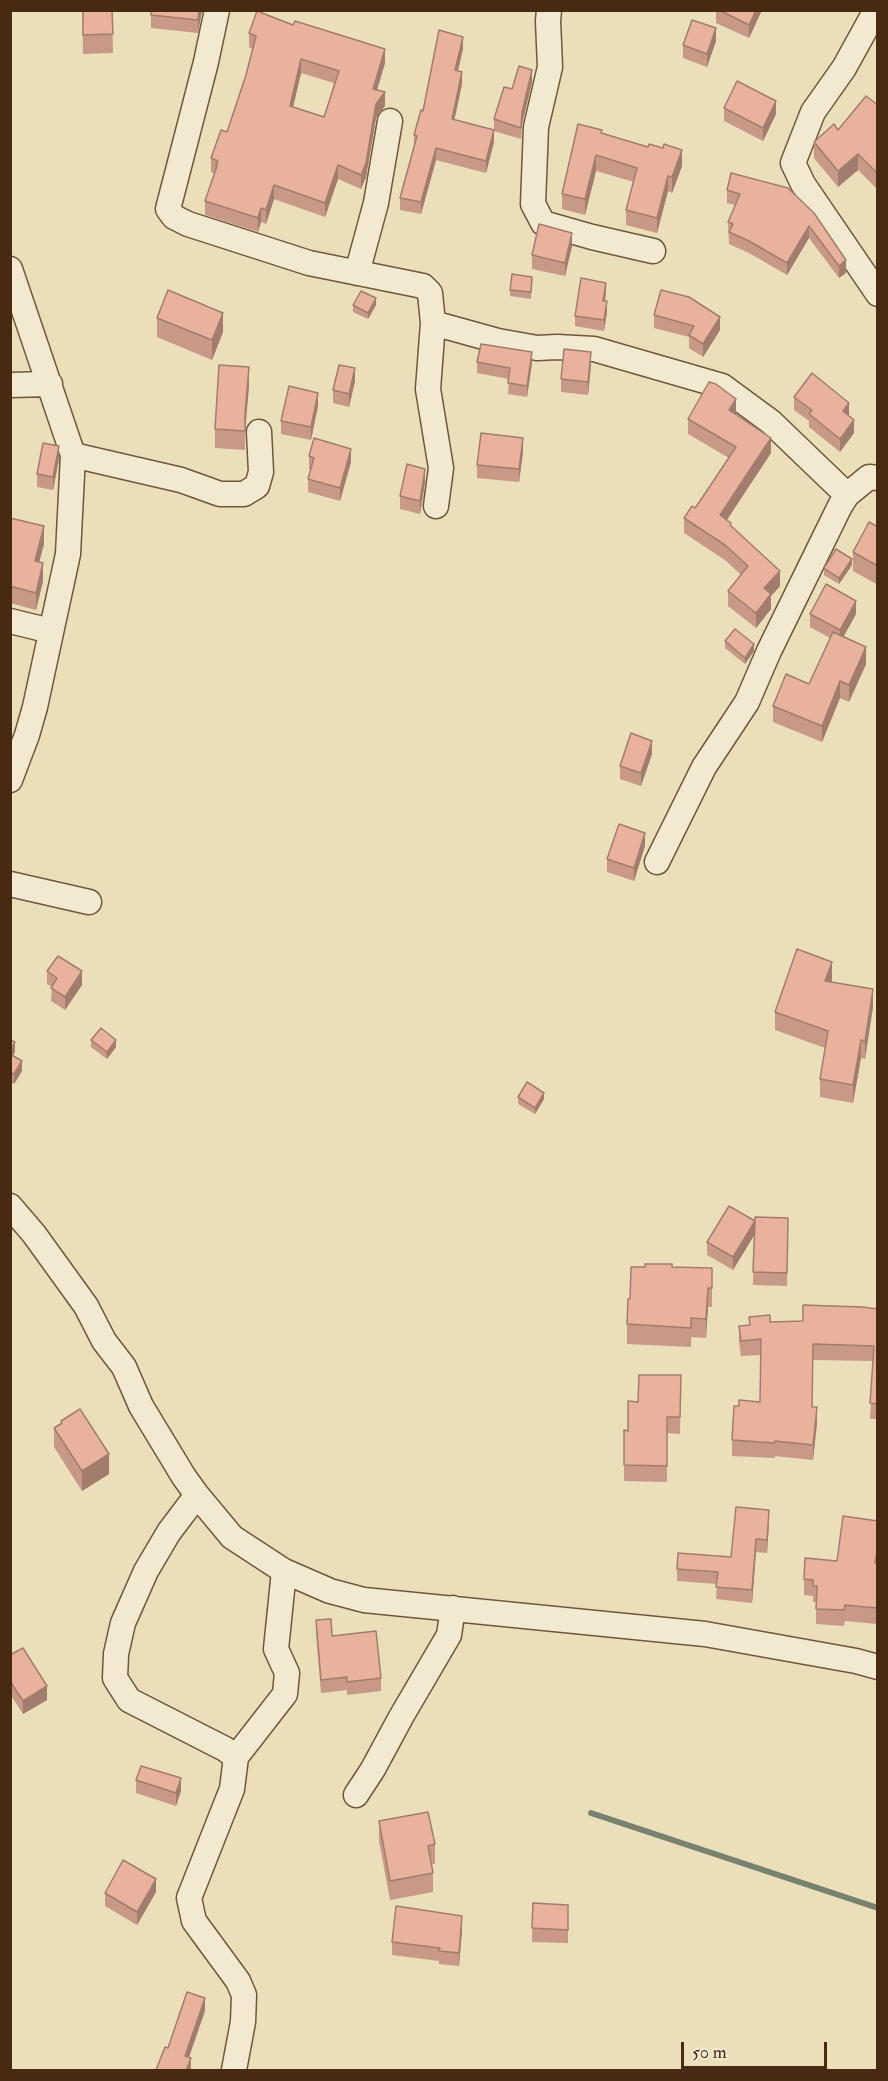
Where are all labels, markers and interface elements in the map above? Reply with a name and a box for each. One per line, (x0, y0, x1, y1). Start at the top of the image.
scale bar (684, 2030, 830, 2068)
text: 50 m (692, 2041, 727, 2064)

